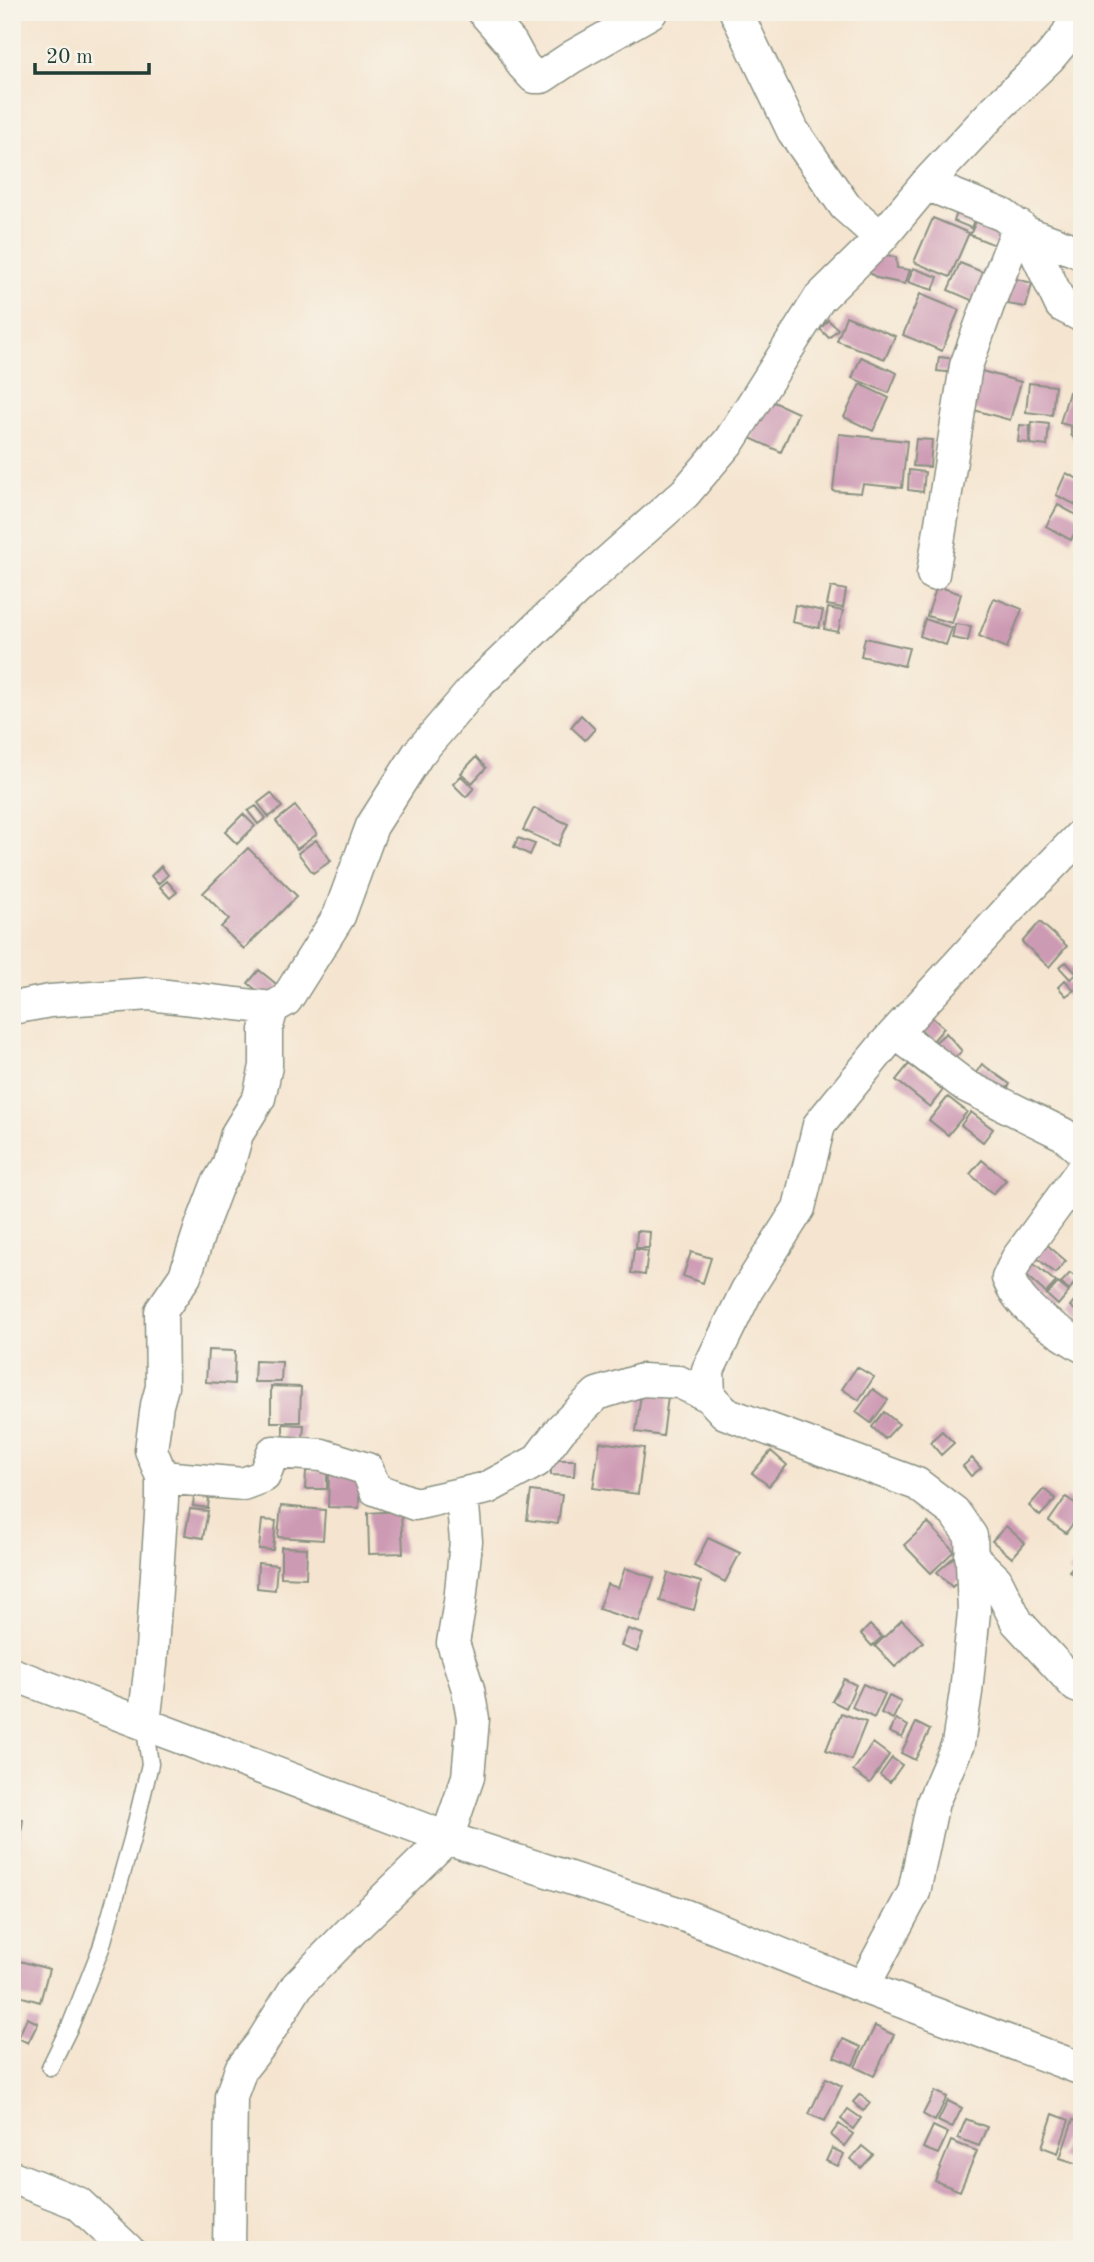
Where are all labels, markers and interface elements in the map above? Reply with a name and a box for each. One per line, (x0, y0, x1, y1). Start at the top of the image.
scale bar (35, 32, 149, 76)
text: 20 m (46, 47, 93, 68)

